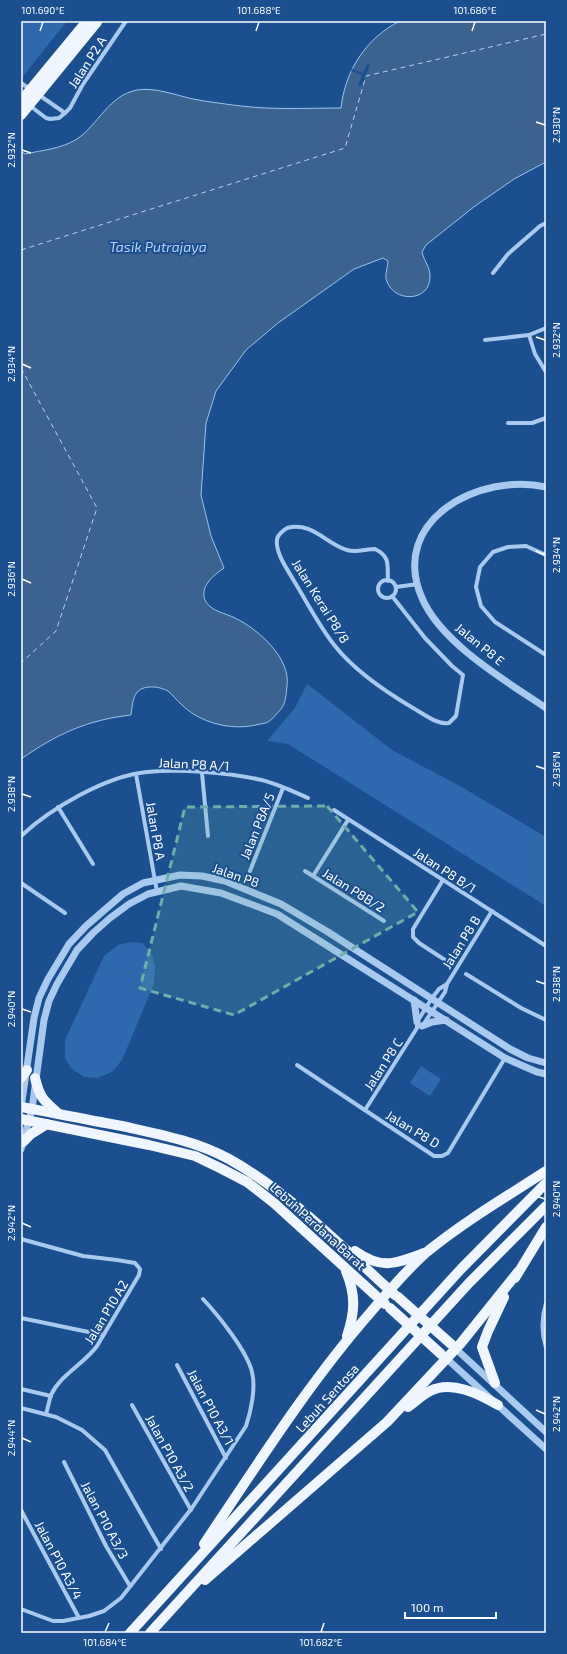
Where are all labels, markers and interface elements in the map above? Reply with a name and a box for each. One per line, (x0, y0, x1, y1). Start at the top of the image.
text: 101.690°E (22, 4, 65, 16)
text: 101.688°E (237, 4, 281, 16)
text: 101.686°E (453, 4, 497, 16)
street label: Jalan P2 A (64, 33, 110, 91)
text: 2.930°N (550, 107, 562, 143)
text: 2.932°N (5, 132, 17, 168)
water label: Tasik Putrajaya (109, 238, 207, 255)
text: 2.932°N (550, 322, 562, 358)
text: 2.934°N (5, 346, 17, 382)
text: 2.934°N (550, 537, 562, 573)
street label: Jalan Kerai P8/8 (289, 556, 353, 646)
text: 2.936°N (5, 561, 17, 597)
street label: Jalan P8 E (452, 619, 508, 669)
text: 2.936°N (550, 751, 562, 787)
street label: Jalan P8 A/1 (158, 754, 230, 774)
text: 2.938°N (5, 776, 17, 812)
street label: Jalan P8A/5 (236, 790, 278, 862)
street label: Jalan P8 A (143, 800, 169, 862)
street label: Jalan P8 B/1 (411, 844, 479, 896)
street label: Jalan P8 (210, 860, 262, 890)
street label: Jalan P8B/2 (320, 865, 388, 915)
street label: Jalan P8 B (438, 913, 484, 971)
text: 2.938°N (550, 966, 562, 1002)
text: 2.940°N (5, 991, 17, 1027)
street label: Jalan P8 C (360, 1035, 406, 1093)
street label: Jalan P8 D (383, 1107, 443, 1151)
street label: Lebuh Perdana Barat (267, 1179, 369, 1273)
text: 2.940°N (550, 1181, 562, 1217)
text: 2.942°N (5, 1205, 17, 1241)
street label: Jalan P10 A2 (81, 1277, 131, 1347)
street label: Lebuh Sentosa (292, 1360, 362, 1436)
street label: Jalan P10 A3/1 (184, 1366, 238, 1448)
text: 2.942°N (550, 1396, 562, 1432)
street label: Jalan P10 A3/2 (142, 1412, 198, 1494)
text: 2.944°N (5, 1420, 17, 1456)
street label: Jalan P10 A3/3 (78, 1478, 132, 1562)
street label: Jalan P10 A3/4 (32, 1518, 86, 1602)
scale bar (405, 1594, 496, 1620)
text: 100 m (411, 1600, 443, 1614)
text: 101.684°E (83, 1636, 127, 1648)
text: 101.682°E (300, 1636, 343, 1648)

